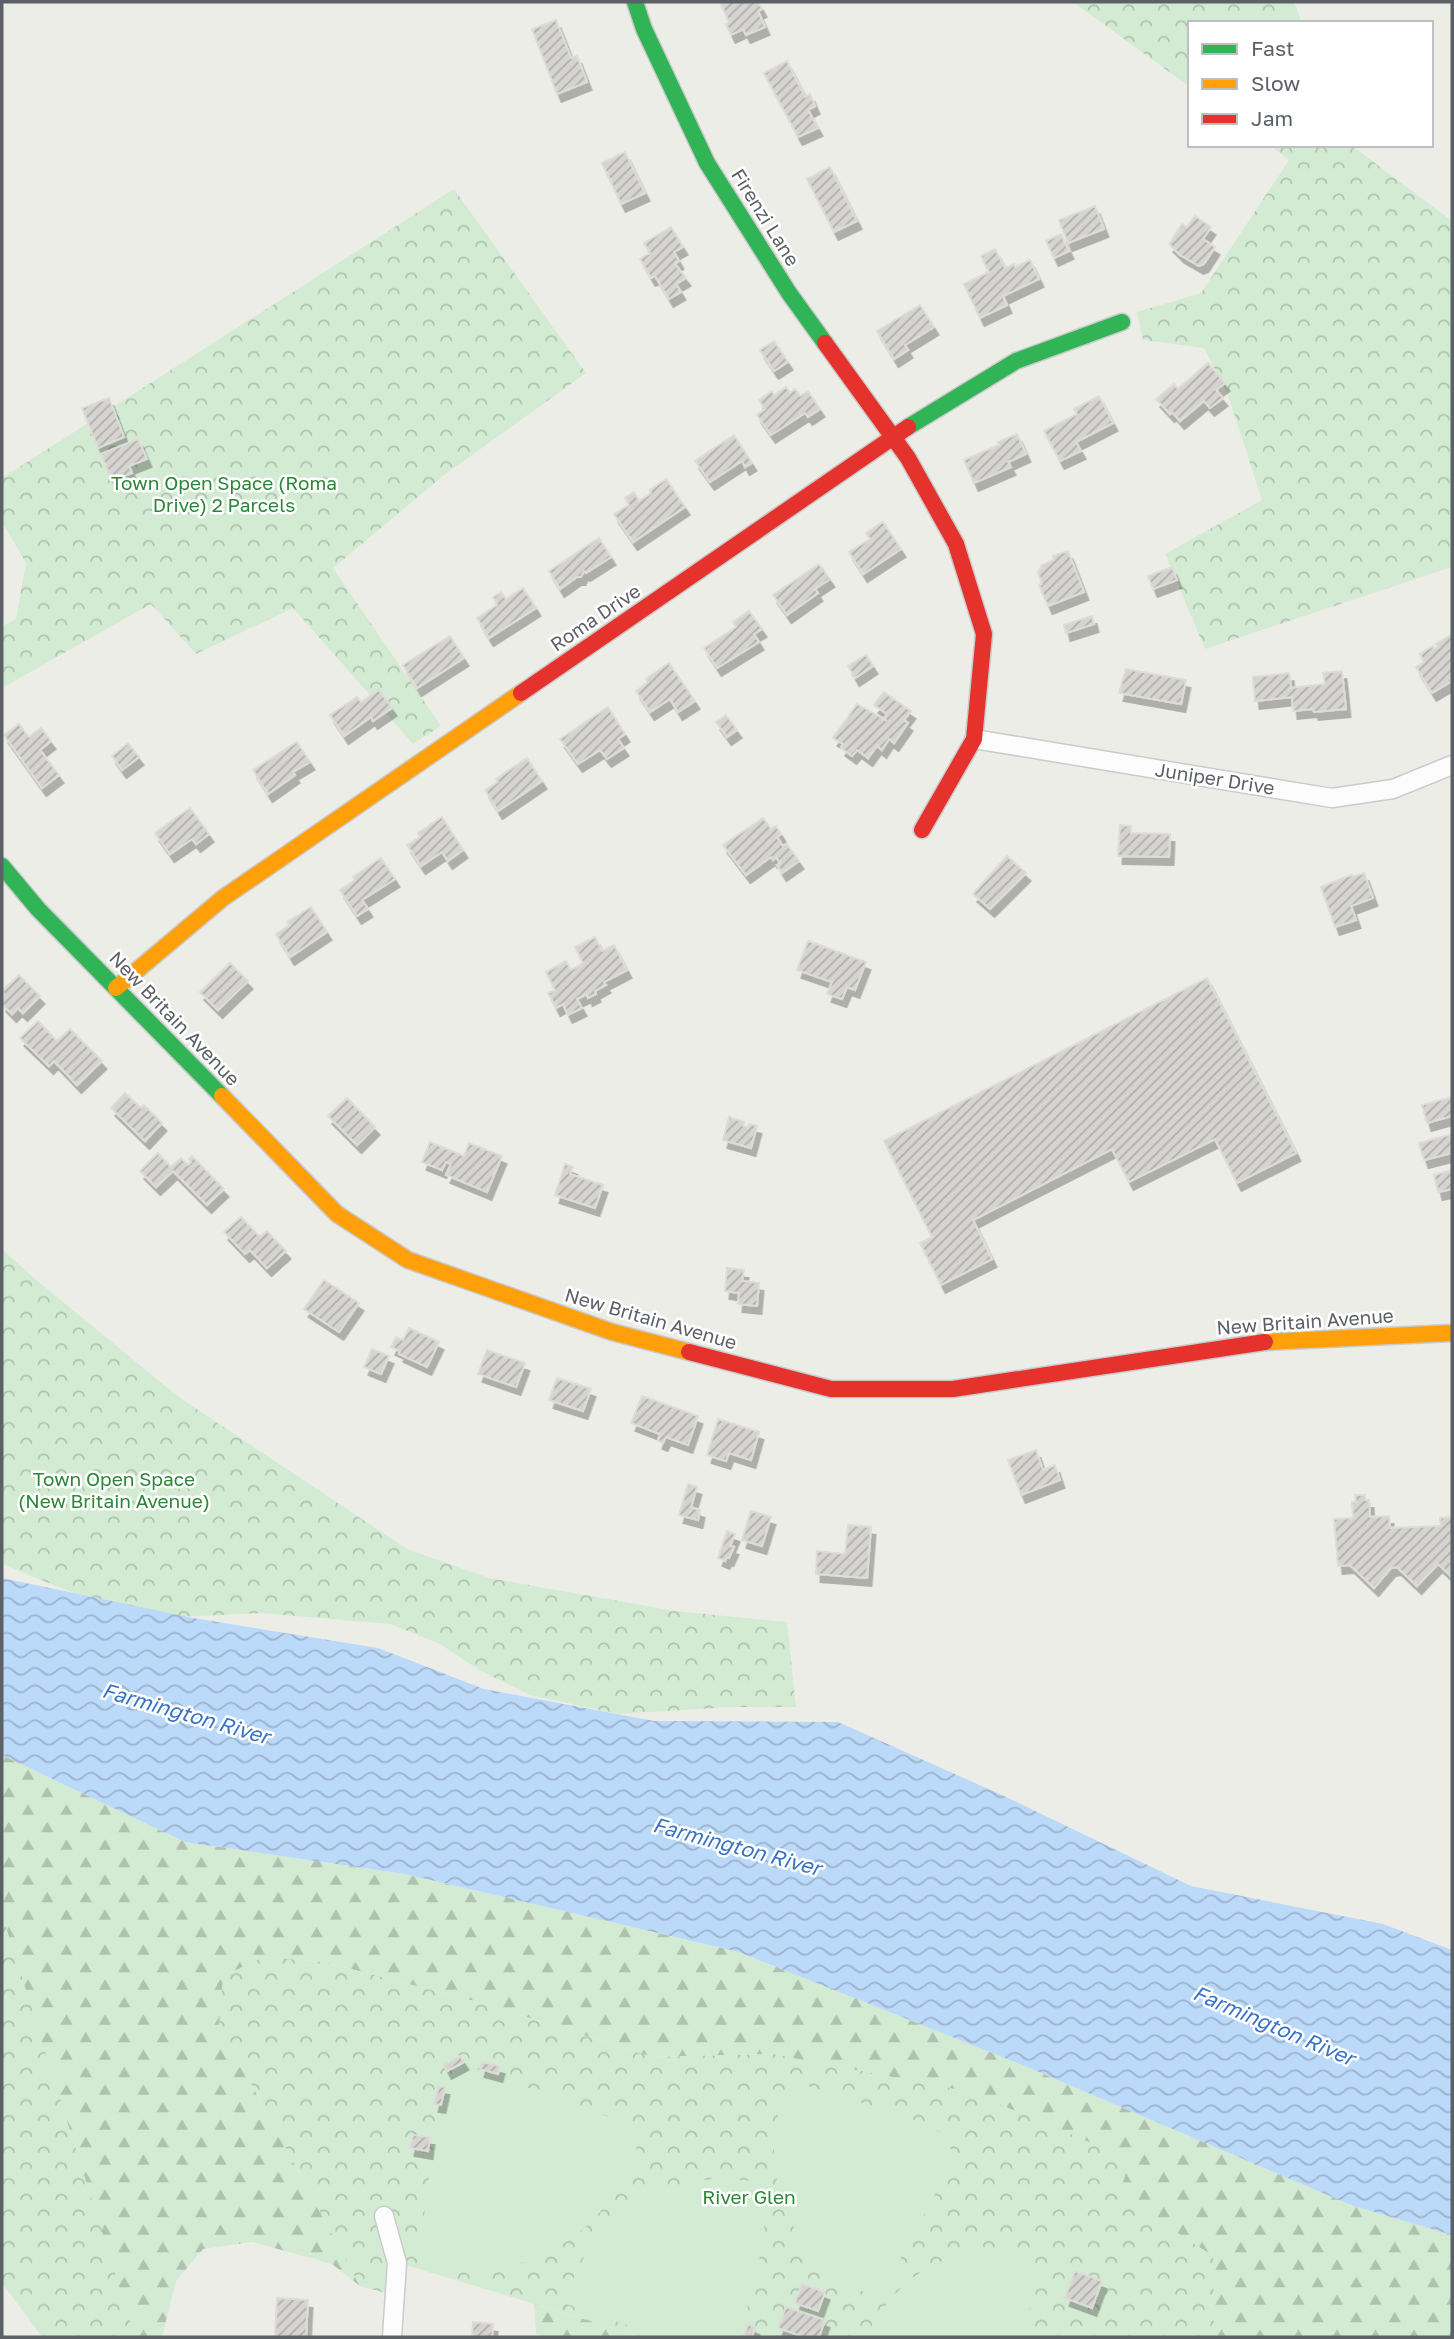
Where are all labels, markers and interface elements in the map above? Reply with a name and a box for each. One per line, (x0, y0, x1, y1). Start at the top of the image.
legend (1188, 21, 1433, 147)
text: Fast (1251, 35, 1294, 61)
text: Slow (1251, 70, 1300, 96)
text: Jam (1251, 105, 1293, 131)
street label: Firenzi Lane (727, 164, 805, 270)
park label: Town Open Space (Roma Drive) 2 Parcels (111, 471, 337, 516)
street label: Roma Drive (546, 579, 644, 655)
street label: Juniper Drive (1154, 757, 1276, 799)
street label: New Britain Avenue (105, 946, 245, 1090)
street label: New Britain Avenue (562, 1282, 740, 1354)
street label: New Britain Avenue (1216, 1303, 1394, 1339)
park label: Town Open Space (New Britain Avenue) (18, 1467, 210, 1512)
water label: Farmington River (99, 1677, 275, 1750)
water label: Farmington River (650, 1811, 827, 1882)
water label: Farmington River (1189, 1979, 1361, 2072)
park label: River Glen (702, 2185, 796, 2208)

